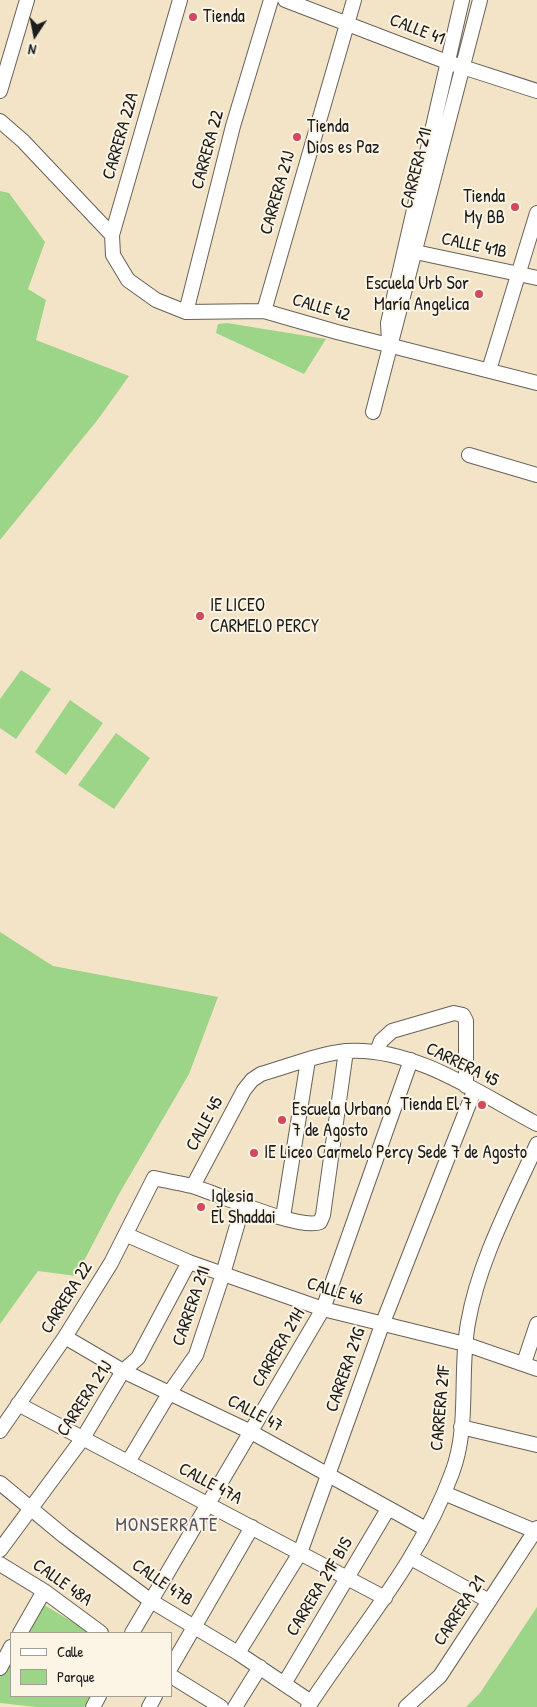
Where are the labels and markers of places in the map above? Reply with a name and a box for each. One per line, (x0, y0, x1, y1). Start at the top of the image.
place label: Tienda (203, 6, 245, 28)
marker: Tienda (187, 11, 199, 23)
place label: Tienda Dios es Paz (307, 116, 380, 158)
marker: Tienda Dios es Paz (291, 131, 303, 143)
place label: Tienda My BB (463, 186, 505, 228)
marker: Tienda My BB (509, 201, 521, 213)
place label: Escuela Urb Sor María Angelica (366, 273, 469, 316)
marker: Escuela Urb Sor María Angelica (473, 288, 485, 300)
place label: IE LICEO CARMELO PERCY (210, 595, 319, 638)
marker: IE LICEO CARMELO PERCY (194, 610, 206, 622)
place label: Tienda El 7 (400, 1094, 472, 1116)
place label: Escuela Urbano 7 de Agosto (292, 1099, 391, 1142)
marker: Tienda El 7 (476, 1099, 488, 1111)
marker: Escuela Urbano 7 de Agosto (276, 1114, 288, 1126)
place label: IE Liceo Carmelo Percy Sede 7 de Agosto (264, 1142, 527, 1164)
marker: IE Liceo Carmelo Percy Sede 7 de Agosto (248, 1147, 260, 1159)
place label: Iglesia El Shaddai (211, 1186, 276, 1228)
marker: Iglesia El Shaddai (195, 1201, 207, 1213)

